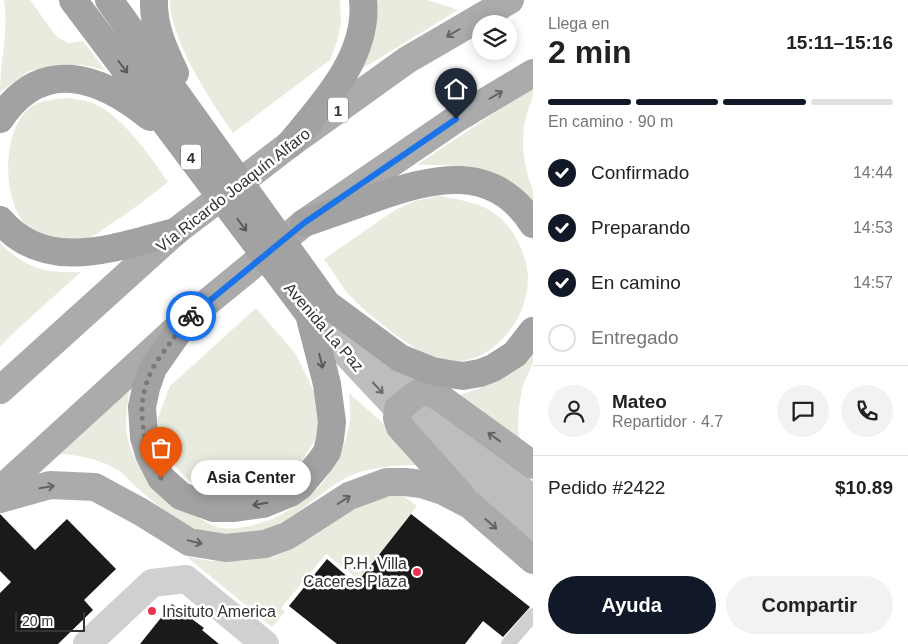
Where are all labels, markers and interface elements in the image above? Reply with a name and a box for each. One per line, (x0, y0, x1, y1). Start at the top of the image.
map controls (472, 15, 517, 60)
button: layers (472, 15, 517, 60)
text: Llega en (548, 15, 609, 32)
one-way arrow (446, 29, 460, 39)
text: 15:11–15:16 (786, 32, 893, 53)
text: 2 min (548, 34, 632, 70)
one-way arrow (118, 60, 128, 74)
pin (435, 68, 477, 119)
icon: home (442, 75, 470, 103)
one-way arrow (489, 90, 504, 100)
road number: 1 (328, 98, 348, 122)
text: En camino · 90 m (548, 113, 673, 130)
street label: Vía Ricardo Joaquín Alfaro (153, 125, 313, 255)
road number: 4 (181, 144, 201, 170)
icon: check (548, 159, 576, 187)
text: Confirmado (591, 162, 689, 183)
text: 14:44 (853, 164, 893, 181)
icon: check (548, 214, 576, 242)
text: Preparando (591, 217, 690, 238)
one-way arrow (237, 218, 247, 232)
text: 14:53 (853, 219, 893, 236)
icon: check (548, 269, 576, 297)
text: En camino (591, 272, 681, 293)
text: 14:57 (853, 274, 893, 291)
street label: Avenida La Paz (281, 279, 367, 375)
courier (166, 291, 216, 341)
icon: bike (177, 302, 205, 330)
text: Entregado (591, 327, 679, 348)
one-way arrow (317, 353, 326, 369)
one-way arrow (372, 381, 384, 394)
button: person (548, 385, 600, 437)
button: chat (777, 385, 829, 437)
button: phone (841, 385, 893, 437)
text: Mateo (612, 391, 667, 412)
text: Repartidor · 4.7 (612, 413, 723, 430)
pin (140, 427, 182, 478)
one-way arrow (487, 432, 501, 442)
icon: bag (147, 434, 175, 462)
callout: Asia Center (191, 460, 311, 496)
text: Asia Center (207, 469, 295, 486)
text: Pedido #2422 (548, 477, 665, 498)
text: $10.89 (835, 477, 893, 498)
one-way arrow (39, 482, 55, 492)
one-way arrow (337, 494, 351, 504)
one-way arrow (253, 499, 269, 509)
one-way arrow (485, 518, 498, 529)
one-way arrow (186, 538, 202, 547)
place label: P.H. Villa Caceres Plaza (303, 555, 407, 590)
marker: P.H. Villa Caceres Plaza (411, 566, 423, 578)
button: Ayuda (548, 576, 716, 634)
button: Compartir (726, 576, 893, 634)
place label: Insituto America (162, 603, 276, 620)
marker: Insituto America (146, 605, 158, 617)
scale bar (15, 609, 85, 632)
text: 20 m (22, 613, 53, 629)

